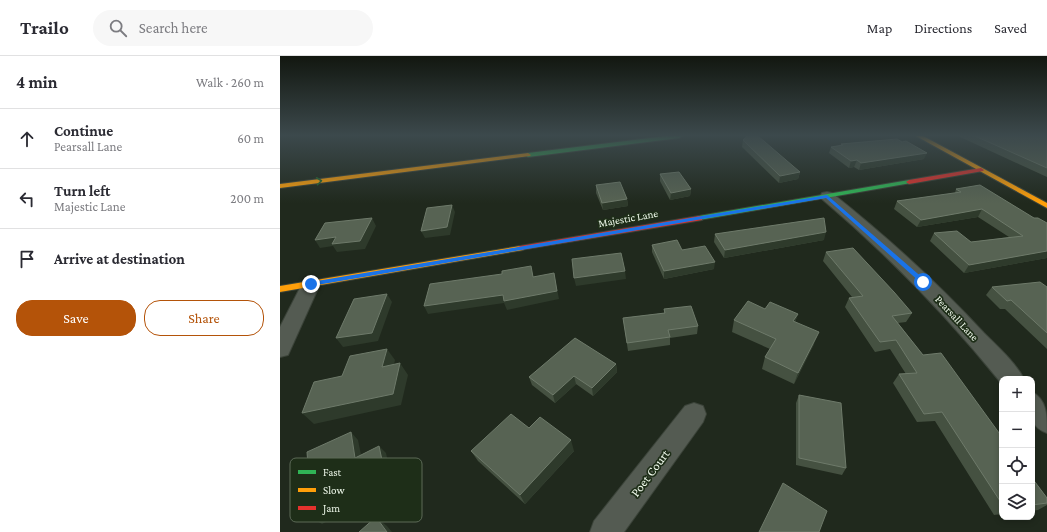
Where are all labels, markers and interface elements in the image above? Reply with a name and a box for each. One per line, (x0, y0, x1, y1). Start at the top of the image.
search box (93, 10, 373, 46)
text: Trailo (20, 17, 69, 38)
icon: search (107, 17, 129, 39)
text: Search here (139, 20, 208, 36)
text: Map (867, 20, 892, 36)
text: Directions (914, 20, 972, 36)
text: Saved (994, 20, 1027, 36)
text: 4 min (16, 73, 58, 92)
text: Walk · 260 m (196, 75, 264, 90)
text: Continue (54, 123, 113, 139)
icon: ahead (16, 128, 38, 150)
text: 60 m (237, 131, 264, 146)
text: Pearsall Lane (54, 139, 122, 154)
one-way arrow (316, 177, 322, 186)
text: Turn left (54, 183, 110, 199)
icon: left (16, 188, 38, 210)
text: 200 m (230, 191, 264, 206)
text: Majestic Lane (54, 199, 126, 214)
street label: Majestic Lane (597, 207, 659, 230)
icon: arrive (16, 248, 38, 270)
text: Arrive at destination (54, 251, 185, 267)
route start (914, 273, 932, 291)
route end (302, 275, 320, 293)
street label: Pearsall Lane (933, 293, 981, 343)
button: Save (16, 300, 136, 336)
button: Share (144, 300, 264, 336)
map controls (999, 376, 1035, 520)
button: + (999, 376, 1035, 412)
button: − (999, 412, 1035, 448)
street label: Poet Court (627, 446, 673, 499)
button: locate (999, 448, 1035, 484)
legend (290, 458, 422, 522)
text: Fast (323, 466, 342, 478)
text: Slow (323, 484, 345, 496)
button: layers (999, 484, 1035, 520)
text: Jam (322, 502, 340, 515)

